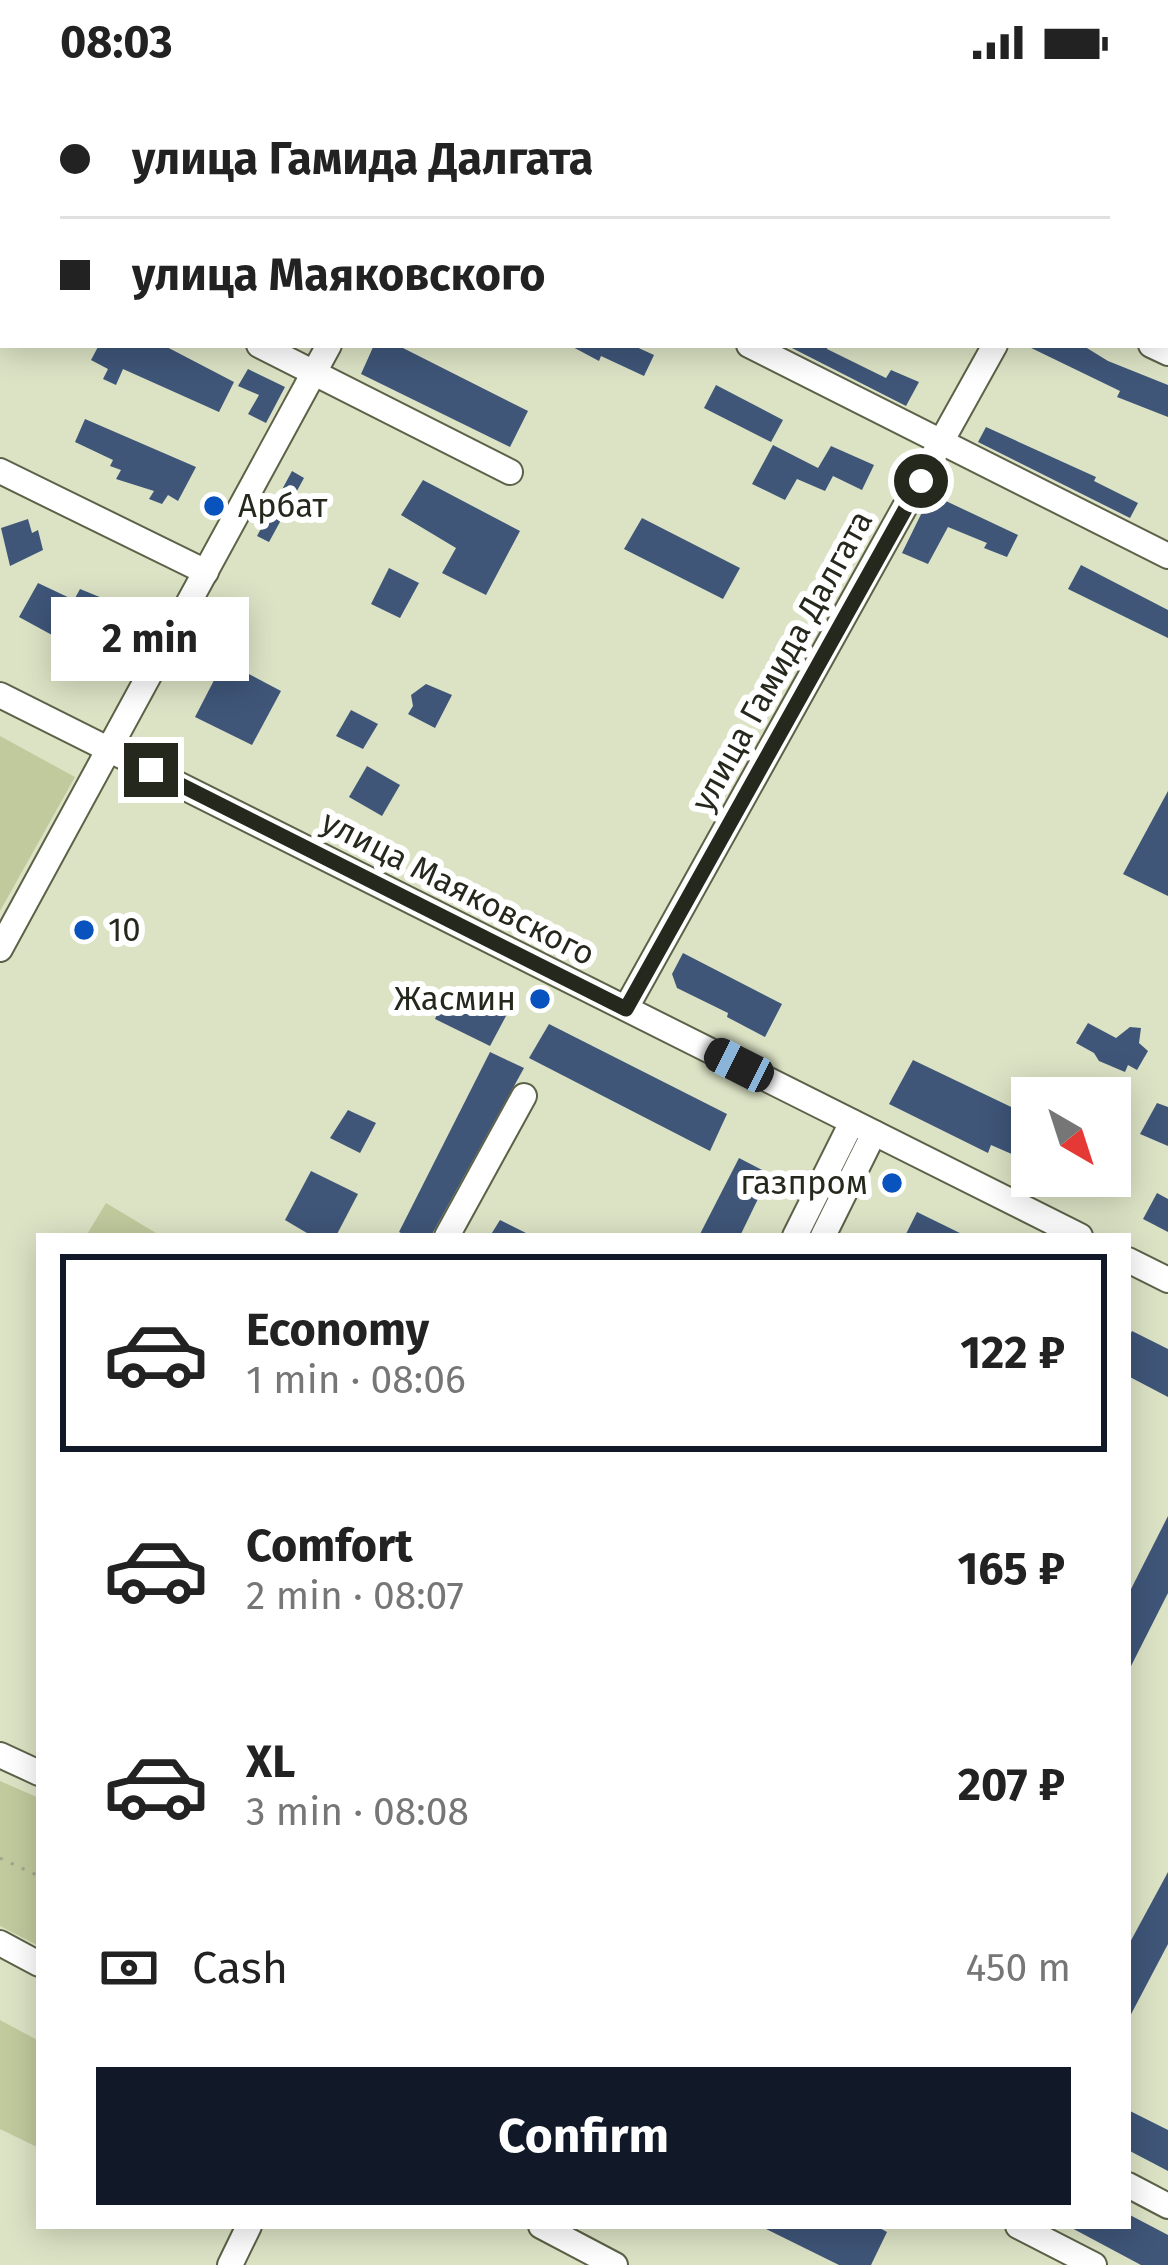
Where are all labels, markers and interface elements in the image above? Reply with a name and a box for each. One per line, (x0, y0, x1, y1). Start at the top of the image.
text: 08:03 (60, 15, 173, 69)
text: улица Гамида Далгата (132, 132, 593, 186)
text: улица Маяковского (132, 248, 546, 302)
route start (894, 454, 948, 508)
place label: Арбат (238, 486, 328, 526)
marker: Арбат (201, 493, 227, 519)
street label: улица Гамида Далгата (683, 504, 881, 818)
callout: 2 min (52, 596, 250, 680)
text: 2 min (102, 616, 198, 662)
route end (124, 743, 178, 797)
street label: улица Маяковского (315, 802, 601, 974)
place label: 10 (108, 910, 141, 950)
marker: 10 (71, 917, 97, 943)
place label: Жасмин (394, 979, 516, 1019)
marker: Жасмин (527, 986, 553, 1012)
car (699, 1033, 779, 1097)
north arrow (1011, 1077, 1131, 1197)
map controls (1011, 1077, 1131, 1197)
place label: газпром (740, 1163, 868, 1203)
marker: газпром (879, 1170, 905, 1196)
icon: car (102, 1299, 210, 1407)
text: Economy (246, 1303, 429, 1357)
text: 122 ₽ (960, 1326, 1065, 1380)
text: 1 min · 08:06 (246, 1357, 466, 1403)
icon: car (102, 1515, 210, 1623)
text: Comfort (246, 1519, 413, 1573)
text: 165 ₽ (957, 1542, 1065, 1596)
text: 2 min · 08:07 (246, 1573, 464, 1619)
icon: car (102, 1731, 210, 1839)
text: XL (246, 1735, 295, 1789)
text: 207 ₽ (958, 1758, 1065, 1812)
text: 3 min · 08:08 (246, 1789, 469, 1835)
icon: cash (96, 1935, 162, 2001)
text: Cash (192, 1941, 288, 1995)
text: 450 m (966, 1945, 1071, 1991)
button: Confirm (96, 2067, 1071, 2205)

